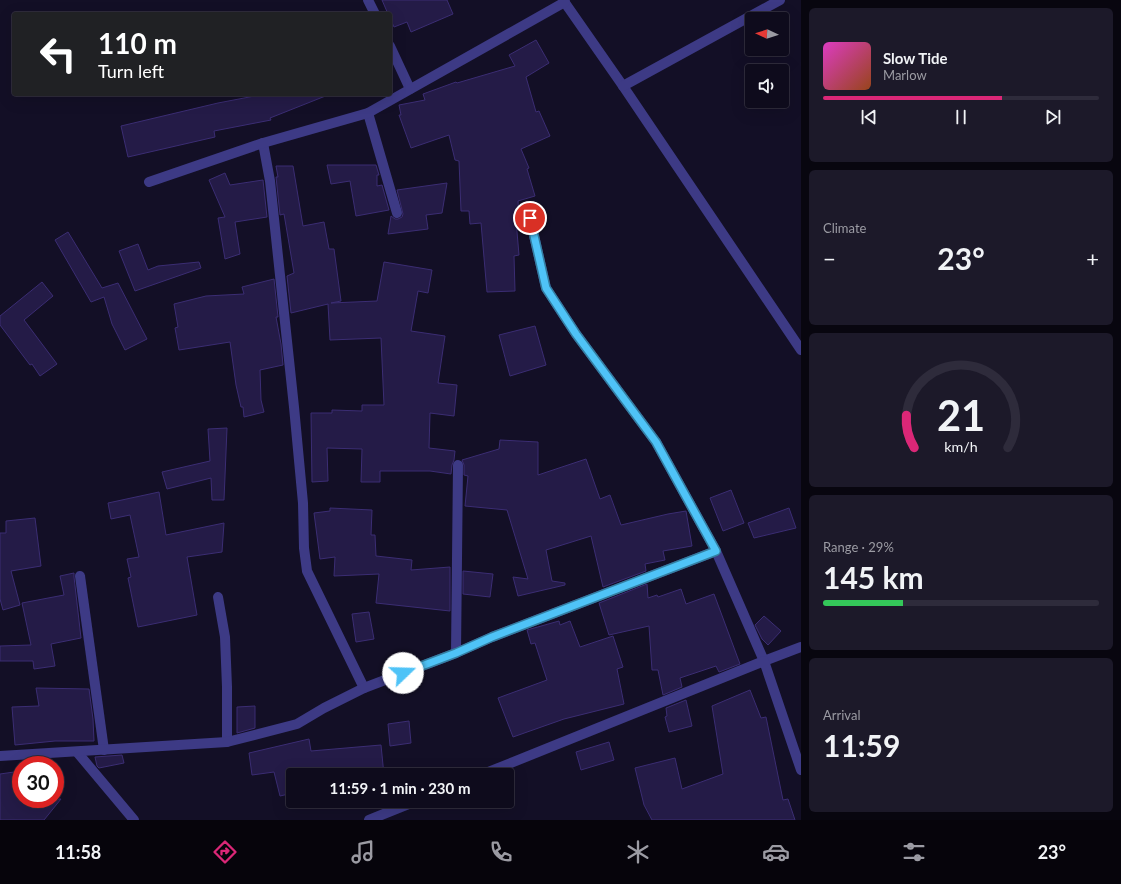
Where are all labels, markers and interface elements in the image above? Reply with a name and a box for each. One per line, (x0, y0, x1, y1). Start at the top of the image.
north arrow (745, 12, 789, 56)
map controls (745, 12, 789, 108)
text: 110 m (98, 26, 177, 60)
icon: left (32, 28, 84, 80)
text: Slow Tide (883, 49, 948, 67)
text: Turn left (98, 60, 164, 82)
button: sound (745, 64, 789, 108)
text: Marlow (883, 67, 927, 83)
icon: previous (858, 106, 880, 128)
icon: pause (950, 106, 972, 128)
icon: next (1042, 106, 1064, 128)
pin (513, 201, 547, 235)
icon: arrive (519, 207, 541, 229)
text: Climate (823, 220, 866, 236)
text: 23° (937, 240, 985, 276)
text: − (823, 245, 836, 272)
text: + (1086, 245, 1099, 272)
text: 21 (937, 390, 985, 440)
text: km/h (944, 438, 978, 455)
text: Range · 29% (823, 539, 894, 555)
text: 145 km (823, 559, 924, 595)
position arrow (382, 652, 424, 694)
text: Arrival (823, 707, 860, 723)
text: 11:59 (823, 727, 900, 763)
speed limit sign: 30 (12, 756, 64, 808)
text: 11:59 · 1 min · 230 m (330, 779, 470, 797)
icon: directions (211, 838, 239, 866)
icon: music (349, 838, 377, 866)
icon: phone (487, 838, 515, 866)
icon: climate (624, 838, 652, 866)
icon: car (762, 838, 790, 866)
icon: filters (900, 838, 928, 866)
text: 11:58 (55, 841, 101, 863)
text: 23° (1038, 841, 1066, 863)

